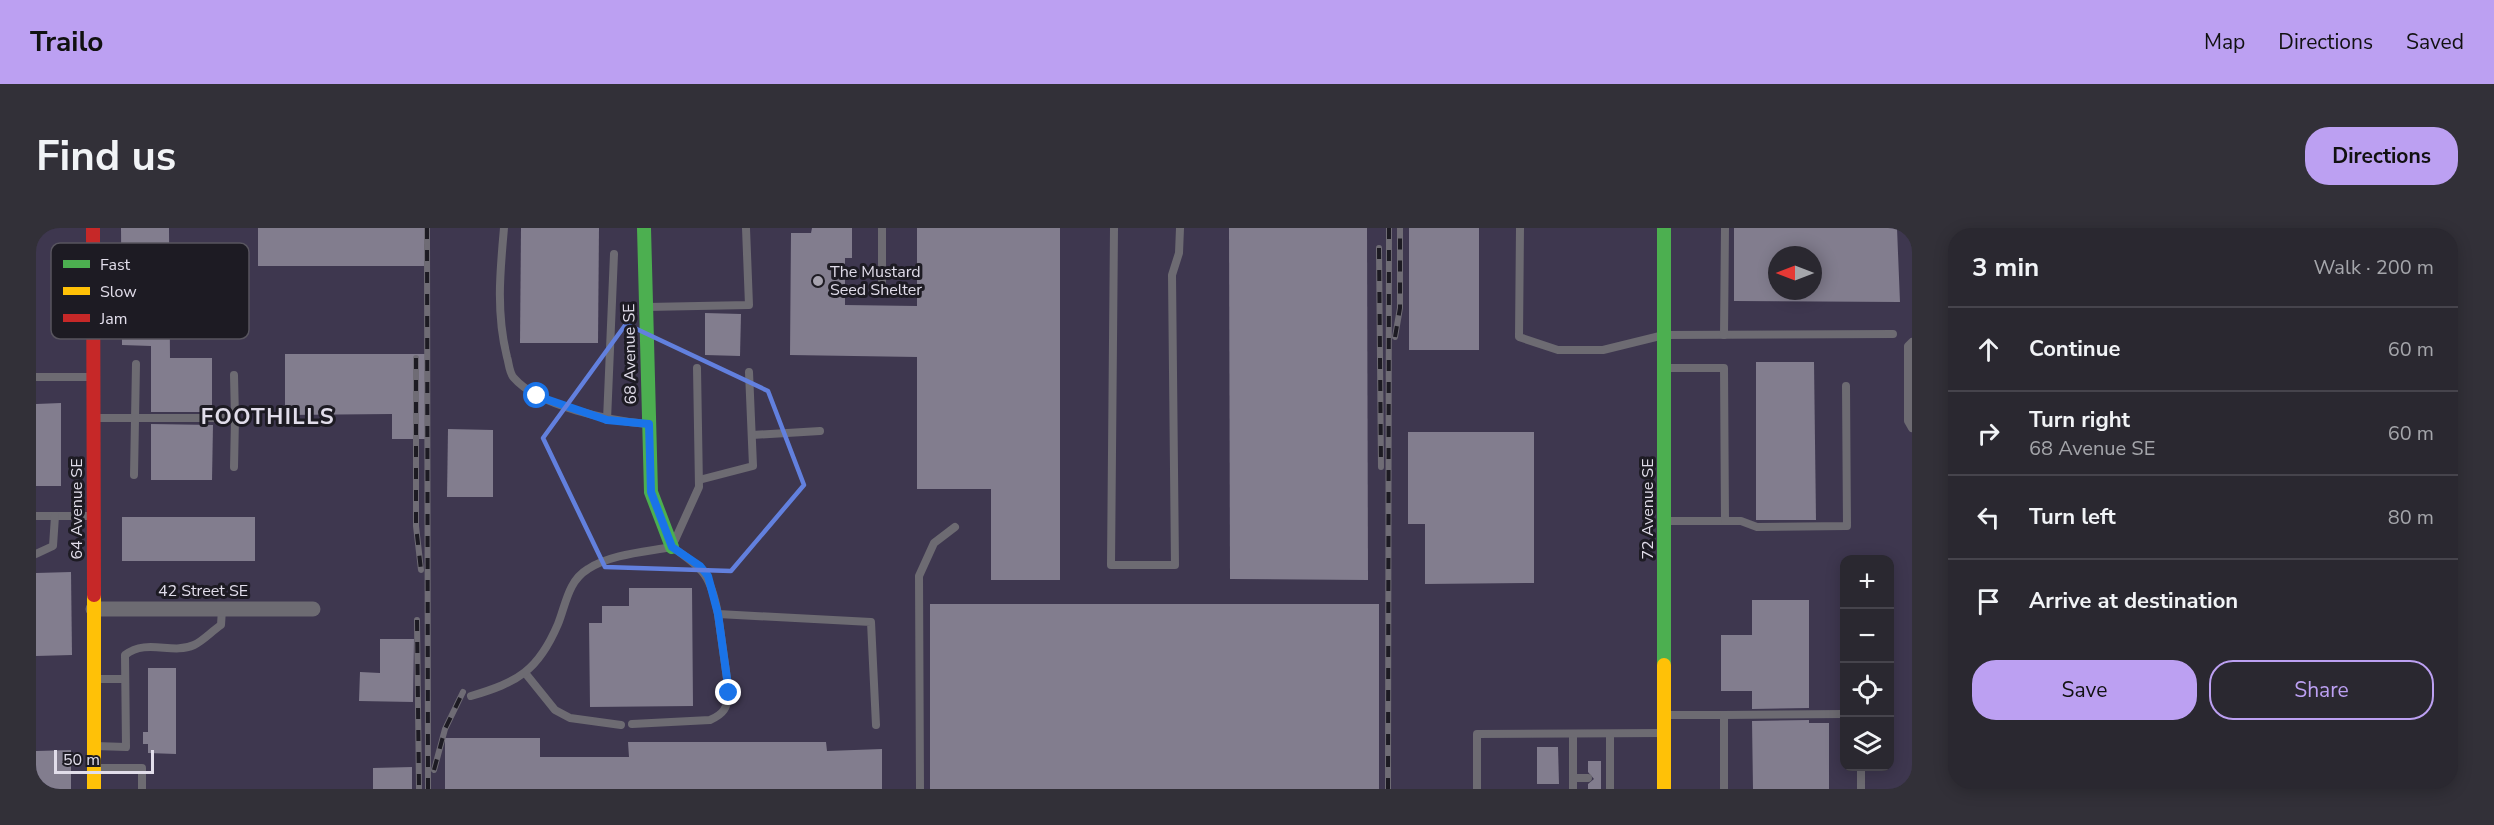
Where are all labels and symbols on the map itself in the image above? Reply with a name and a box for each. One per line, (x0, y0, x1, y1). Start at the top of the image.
legend (51, 243, 249, 339)
north arrow (1768, 246, 1822, 300)
text: Fast (100, 254, 131, 276)
place label: The Mustard Seed Shelter (830, 261, 922, 301)
marker: The Mustard Seed Shelter (811, 274, 825, 288)
text: Slow (100, 281, 137, 303)
street label: 68 Avenue SE (618, 303, 642, 405)
text: Jam (99, 308, 127, 330)
route start (523, 382, 549, 408)
district label: FOOTHILLS (201, 402, 335, 432)
street label: 64 Avenue SE (66, 458, 88, 560)
street label: 72 Avenue SE (1637, 458, 1659, 560)
street label: 42 Street SE (158, 580, 248, 602)
route end (715, 679, 741, 705)
scale bar (54, 747, 154, 774)

